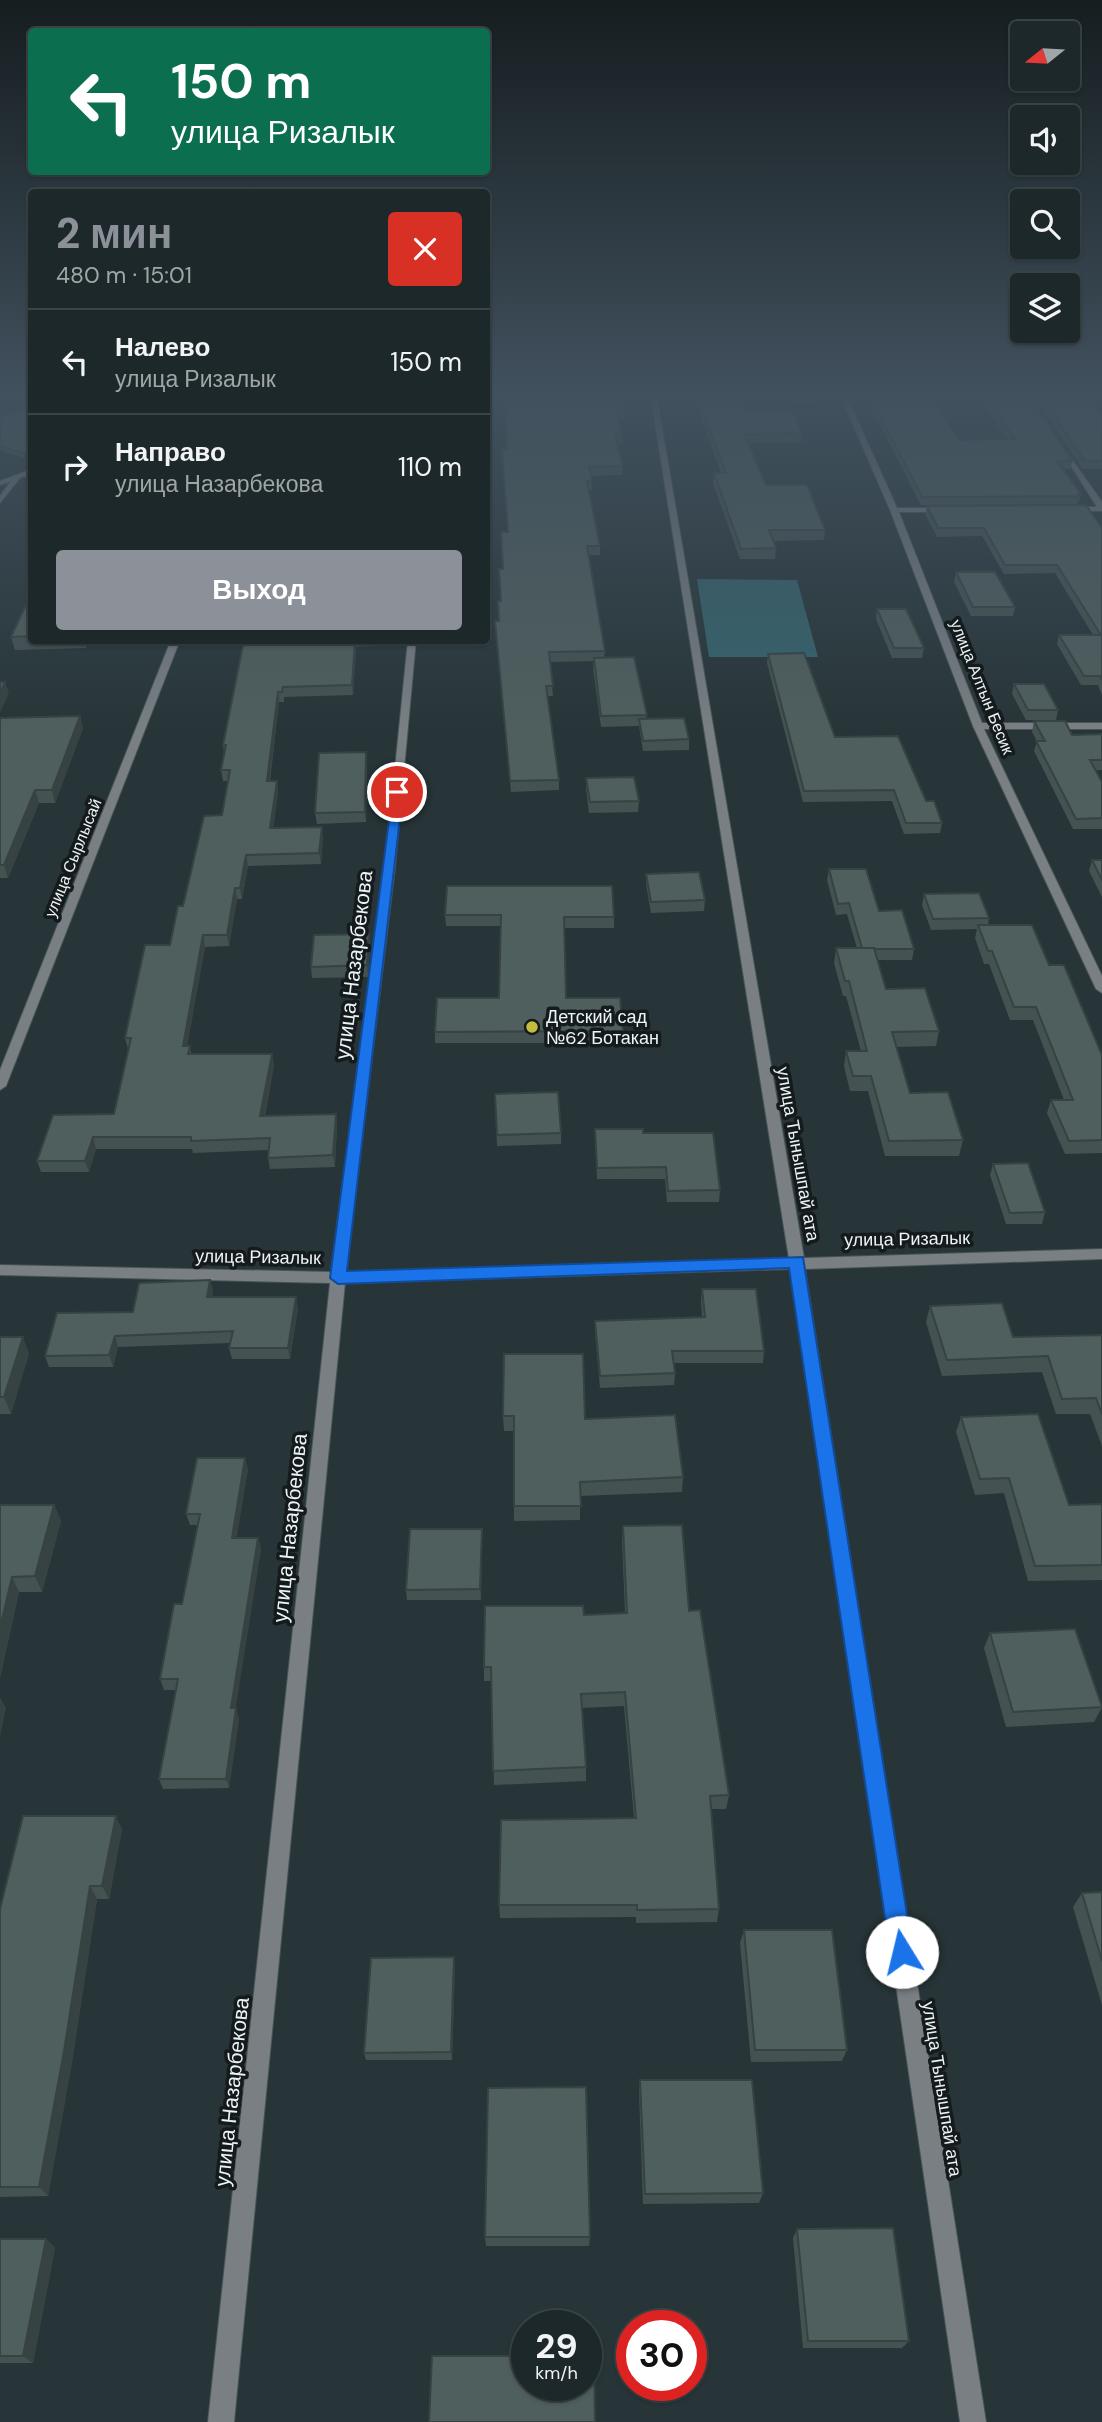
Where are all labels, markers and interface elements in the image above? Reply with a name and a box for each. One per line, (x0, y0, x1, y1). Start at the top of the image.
north arrow (1010, 21, 1080, 91)
map controls (1010, 21, 1080, 343)
text: 150 m (171, 49, 311, 113)
icon: left (56, 56, 147, 147)
button: sound (1010, 105, 1080, 175)
text: улица Ризалык (171, 111, 395, 153)
button: search (1010, 189, 1080, 259)
text: 2 мин (56, 206, 172, 261)
button: close (388, 212, 462, 286)
text: 480 m · 15:01 (56, 260, 192, 290)
button: layers (1010, 273, 1080, 343)
text: Налево (115, 330, 210, 364)
icon: left (56, 343, 94, 381)
text: 150 m (390, 345, 462, 379)
text: улица Ризалык (115, 364, 276, 394)
text: Направо (115, 435, 226, 469)
icon: right (56, 448, 94, 486)
text: 110 m (398, 450, 462, 484)
text: улица Назарбекова (115, 469, 323, 499)
button: Выход (56, 550, 462, 630)
street label: улица Алтын Бесик (945, 617, 1019, 758)
pin (367, 762, 427, 822)
icon: arrive (378, 773, 416, 811)
street label: улица Сырлысай (40, 796, 106, 920)
street label: улица Назарбекова (329, 869, 380, 1061)
place label: Детский сад №62 Ботакан (546, 1005, 659, 1050)
marker: Детский сад №62 Ботакан (524, 1019, 540, 1035)
street label: улица Тынышпай ата (771, 1065, 825, 1244)
street label: улица Ризалык (844, 1226, 970, 1252)
street label: улица Ризалык (195, 1244, 321, 1270)
street label: улица Назарбекова (266, 1432, 314, 1624)
position arrow (865, 1915, 939, 1989)
street label: улица Назарбекова (208, 1996, 256, 2188)
street label: улица Тынышпай ата (916, 2000, 968, 2179)
speed limit sign: 30 (616, 2310, 707, 2401)
text: 29 (535, 2323, 578, 2369)
text: km/h (535, 2361, 578, 2385)

